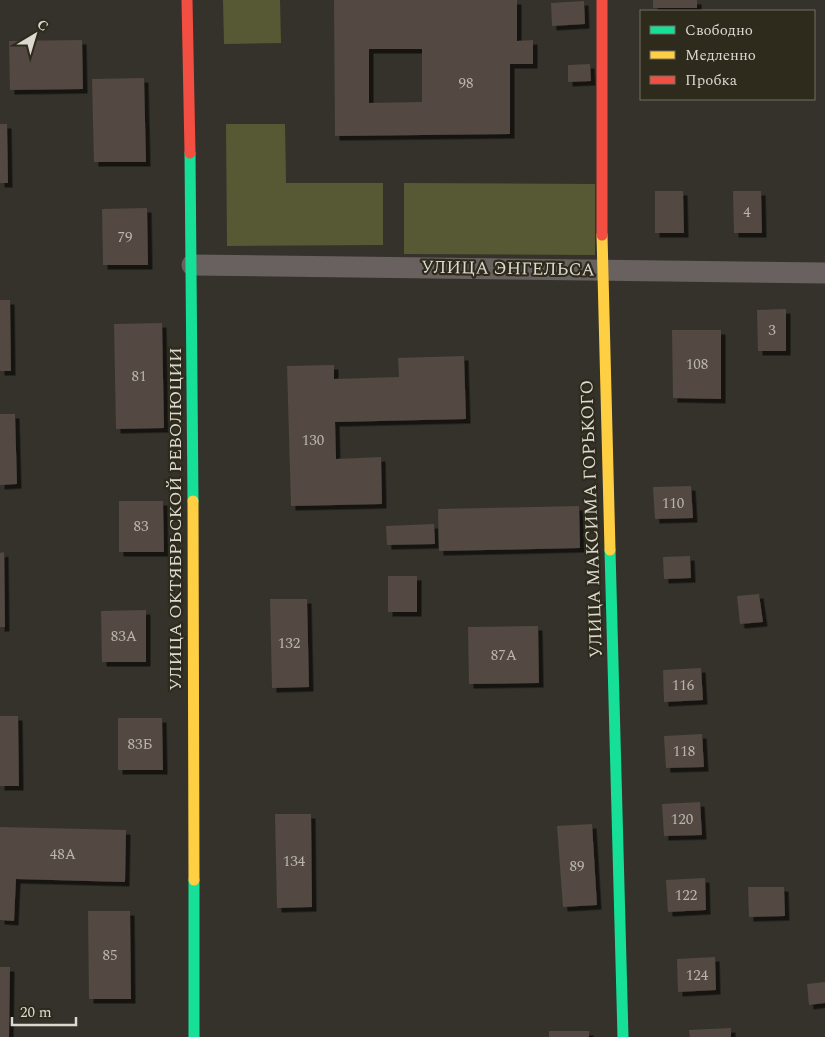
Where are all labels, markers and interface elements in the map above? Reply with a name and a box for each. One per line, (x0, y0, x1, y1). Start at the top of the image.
north arrow (10, 10, 60, 60)
legend (640, 10, 815, 100)
text: С (32, 14, 53, 36)
text: Свободно (685, 19, 753, 42)
text: Медленно (685, 44, 756, 67)
text: Пробка (685, 69, 738, 92)
house number: 98 (458, 72, 474, 95)
house number: 4 (743, 201, 751, 224)
house number: 79 (117, 226, 133, 249)
street label: УЛИЦА ЭНГЕЛЬСА (421, 253, 595, 284)
house number: 3 (768, 319, 776, 342)
street label: УЛИЦА ОКТЯБРЬСКОЙ РЕВОЛЮЦИИ (162, 347, 189, 691)
house number: 108 (686, 353, 708, 376)
house number: 81 (131, 365, 147, 388)
street label: УЛИЦА МАКСИМА ГОРЬКОГО (573, 380, 610, 658)
house number: 130 (302, 429, 324, 452)
house number: 110 (662, 492, 684, 515)
house number: 83 (133, 515, 149, 538)
house number: 83А (111, 625, 137, 648)
house number: 132 (278, 632, 300, 655)
house number: 87А (491, 644, 517, 667)
house number: 116 (672, 674, 695, 697)
house number: 83Б (127, 733, 153, 756)
house number: 118 (673, 740, 695, 763)
house number: 120 (671, 808, 693, 831)
house number: 48А (50, 843, 76, 866)
house number: 134 (283, 850, 306, 873)
house number: 89 (569, 855, 585, 878)
house number: 122 (675, 884, 697, 907)
house number: 85 (102, 944, 118, 967)
house number: 124 (686, 964, 709, 987)
scale bar (12, 994, 76, 1026)
text: 20 m (20, 1001, 52, 1024)

